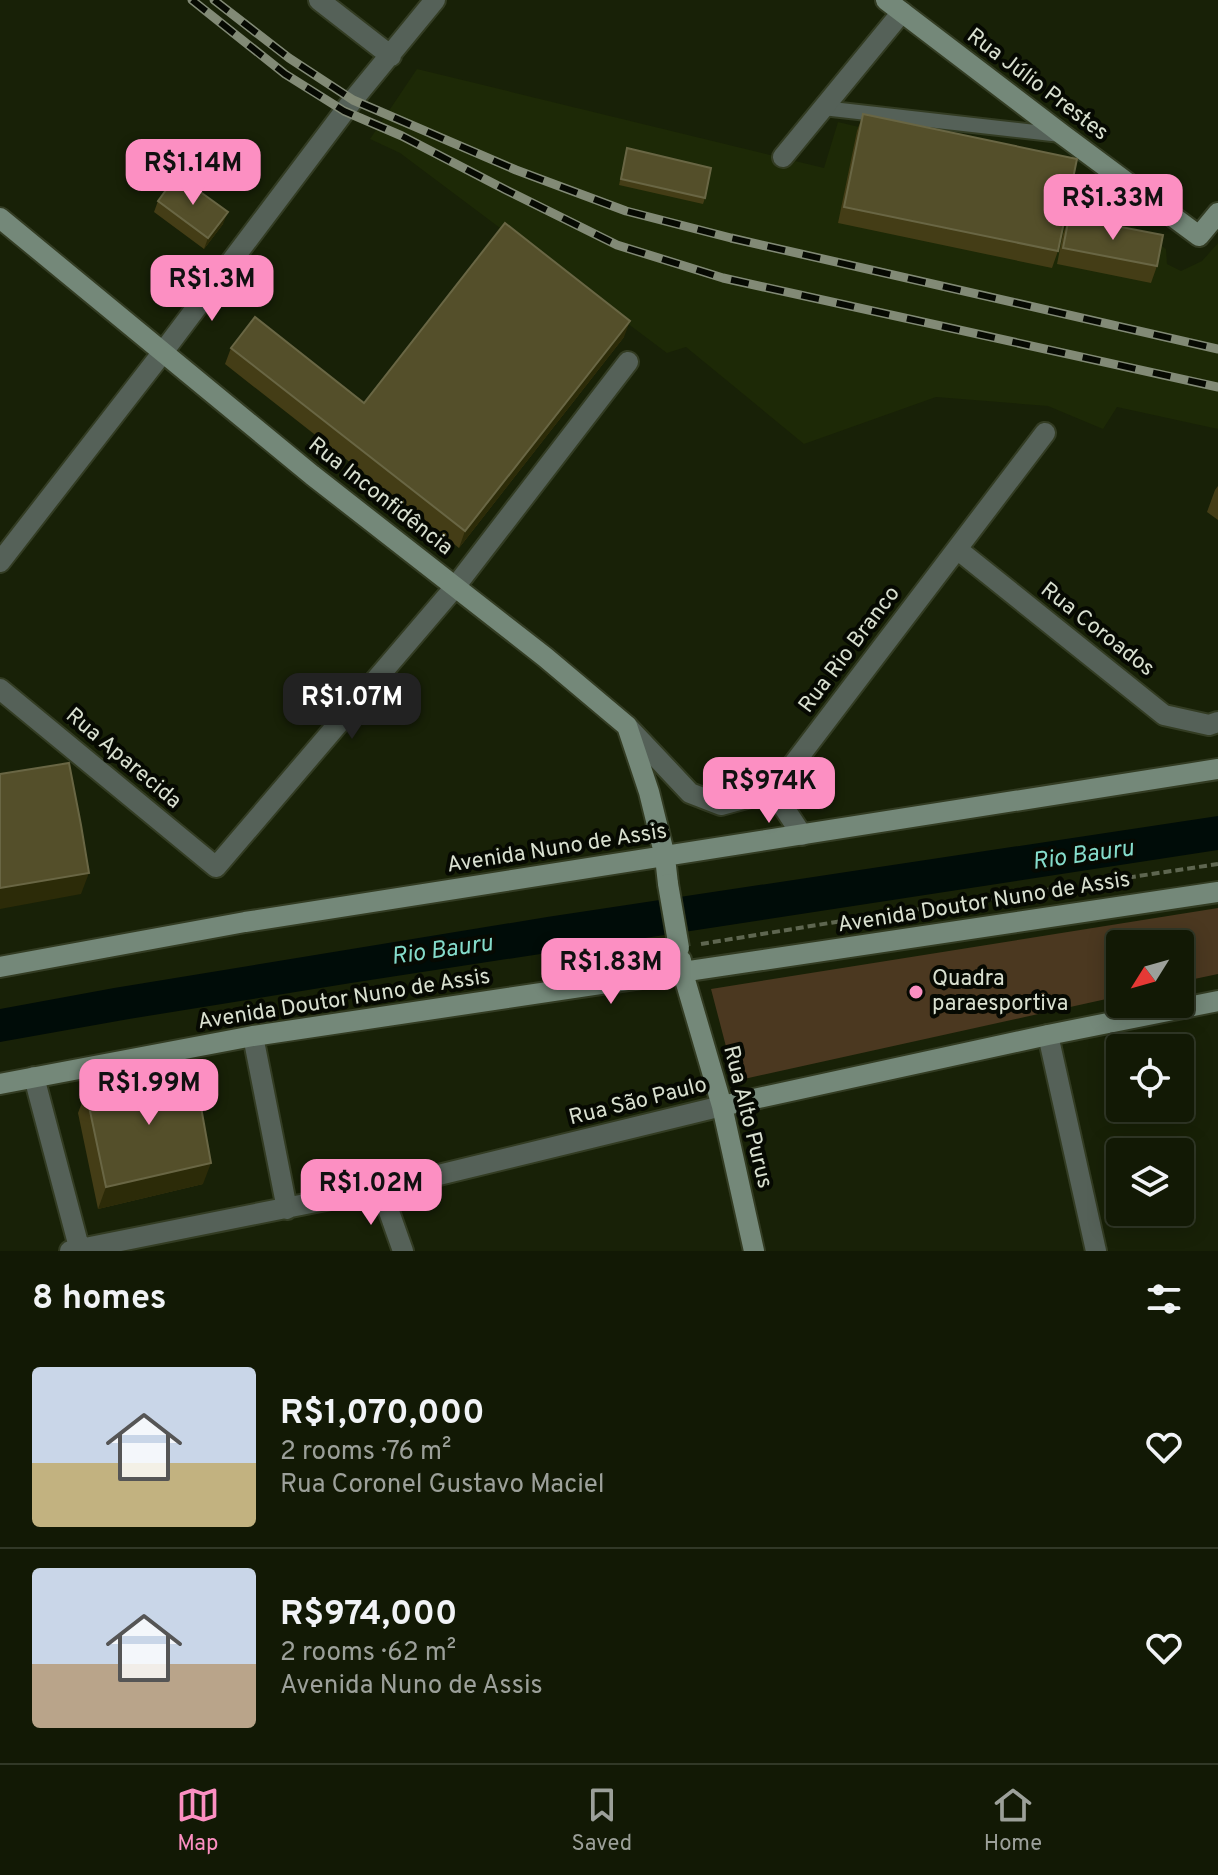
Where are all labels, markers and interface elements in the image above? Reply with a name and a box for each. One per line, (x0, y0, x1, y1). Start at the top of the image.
street label: Rua Júlio Prestes (961, 23, 1113, 147)
pin: R$1.14M (119, 139, 267, 207)
text: R$1.14M (144, 148, 242, 181)
pin: R$1.33M (1039, 174, 1187, 242)
text: R$1.33M (1062, 183, 1164, 216)
pin: R$1.3M (147, 255, 277, 323)
text: R$1.3M (169, 264, 256, 297)
street label: Rua Inconfidência (302, 432, 458, 562)
street label: Rua Coroados (1035, 577, 1159, 683)
street label: Rua Rio Branco (794, 581, 906, 719)
pin: R$1.07M (278, 673, 426, 741)
text: R$1.07M (301, 682, 403, 715)
street label: Rua Aparecida (60, 703, 186, 815)
pin: R$974K (704, 757, 834, 825)
text: R$974K (721, 766, 817, 799)
street label: Avenida Nuno de Assis (445, 818, 669, 880)
water label: Rio Bauru (1030, 834, 1137, 878)
street label: Avenida Doutor Nuno de Assis (836, 867, 1132, 939)
water label: Rio Bauru (389, 929, 496, 973)
north arrow (1106, 930, 1194, 1018)
map controls (1106, 930, 1194, 1226)
pin: R$1.83M (537, 938, 685, 1006)
text: R$1.83M (559, 947, 663, 980)
street label: Avenida Doutor Nuno de Assis (196, 964, 492, 1036)
place label: Quadra paraesportiva (932, 966, 1068, 1018)
marker: Quadra paraesportiva (907, 983, 925, 1001)
button: locate (1106, 1034, 1194, 1122)
street label: Rua Alto Purus (716, 1043, 778, 1191)
pin: R$1.99M (75, 1059, 223, 1127)
text: R$1.99M (97, 1068, 201, 1101)
street label: Rua São Paulo (566, 1072, 710, 1132)
button: layers (1106, 1138, 1194, 1226)
pin: R$1.02M (297, 1159, 445, 1227)
text: R$1.02M (319, 1168, 423, 1201)
icon: filters (1142, 1277, 1186, 1321)
text: 8 homes (32, 1278, 166, 1321)
text: R$1,070,000 (280, 1393, 485, 1436)
icon: home (96, 1399, 192, 1495)
icon: heart (1142, 1425, 1186, 1469)
text: 2 rooms · 76 m² (280, 1436, 452, 1469)
text: Rua Coronel Gustavo Maciel (280, 1469, 605, 1502)
text: R$974,000 (280, 1594, 457, 1637)
icon: home (96, 1600, 192, 1696)
icon: heart (1142, 1626, 1186, 1670)
text: 2 rooms · 62 m² (280, 1637, 456, 1670)
text: Avenida Nuno de Assis (280, 1670, 543, 1703)
tab: Map (176, 1783, 220, 1858)
tab: Saved (572, 1783, 632, 1858)
tab: Home (984, 1783, 1042, 1858)

